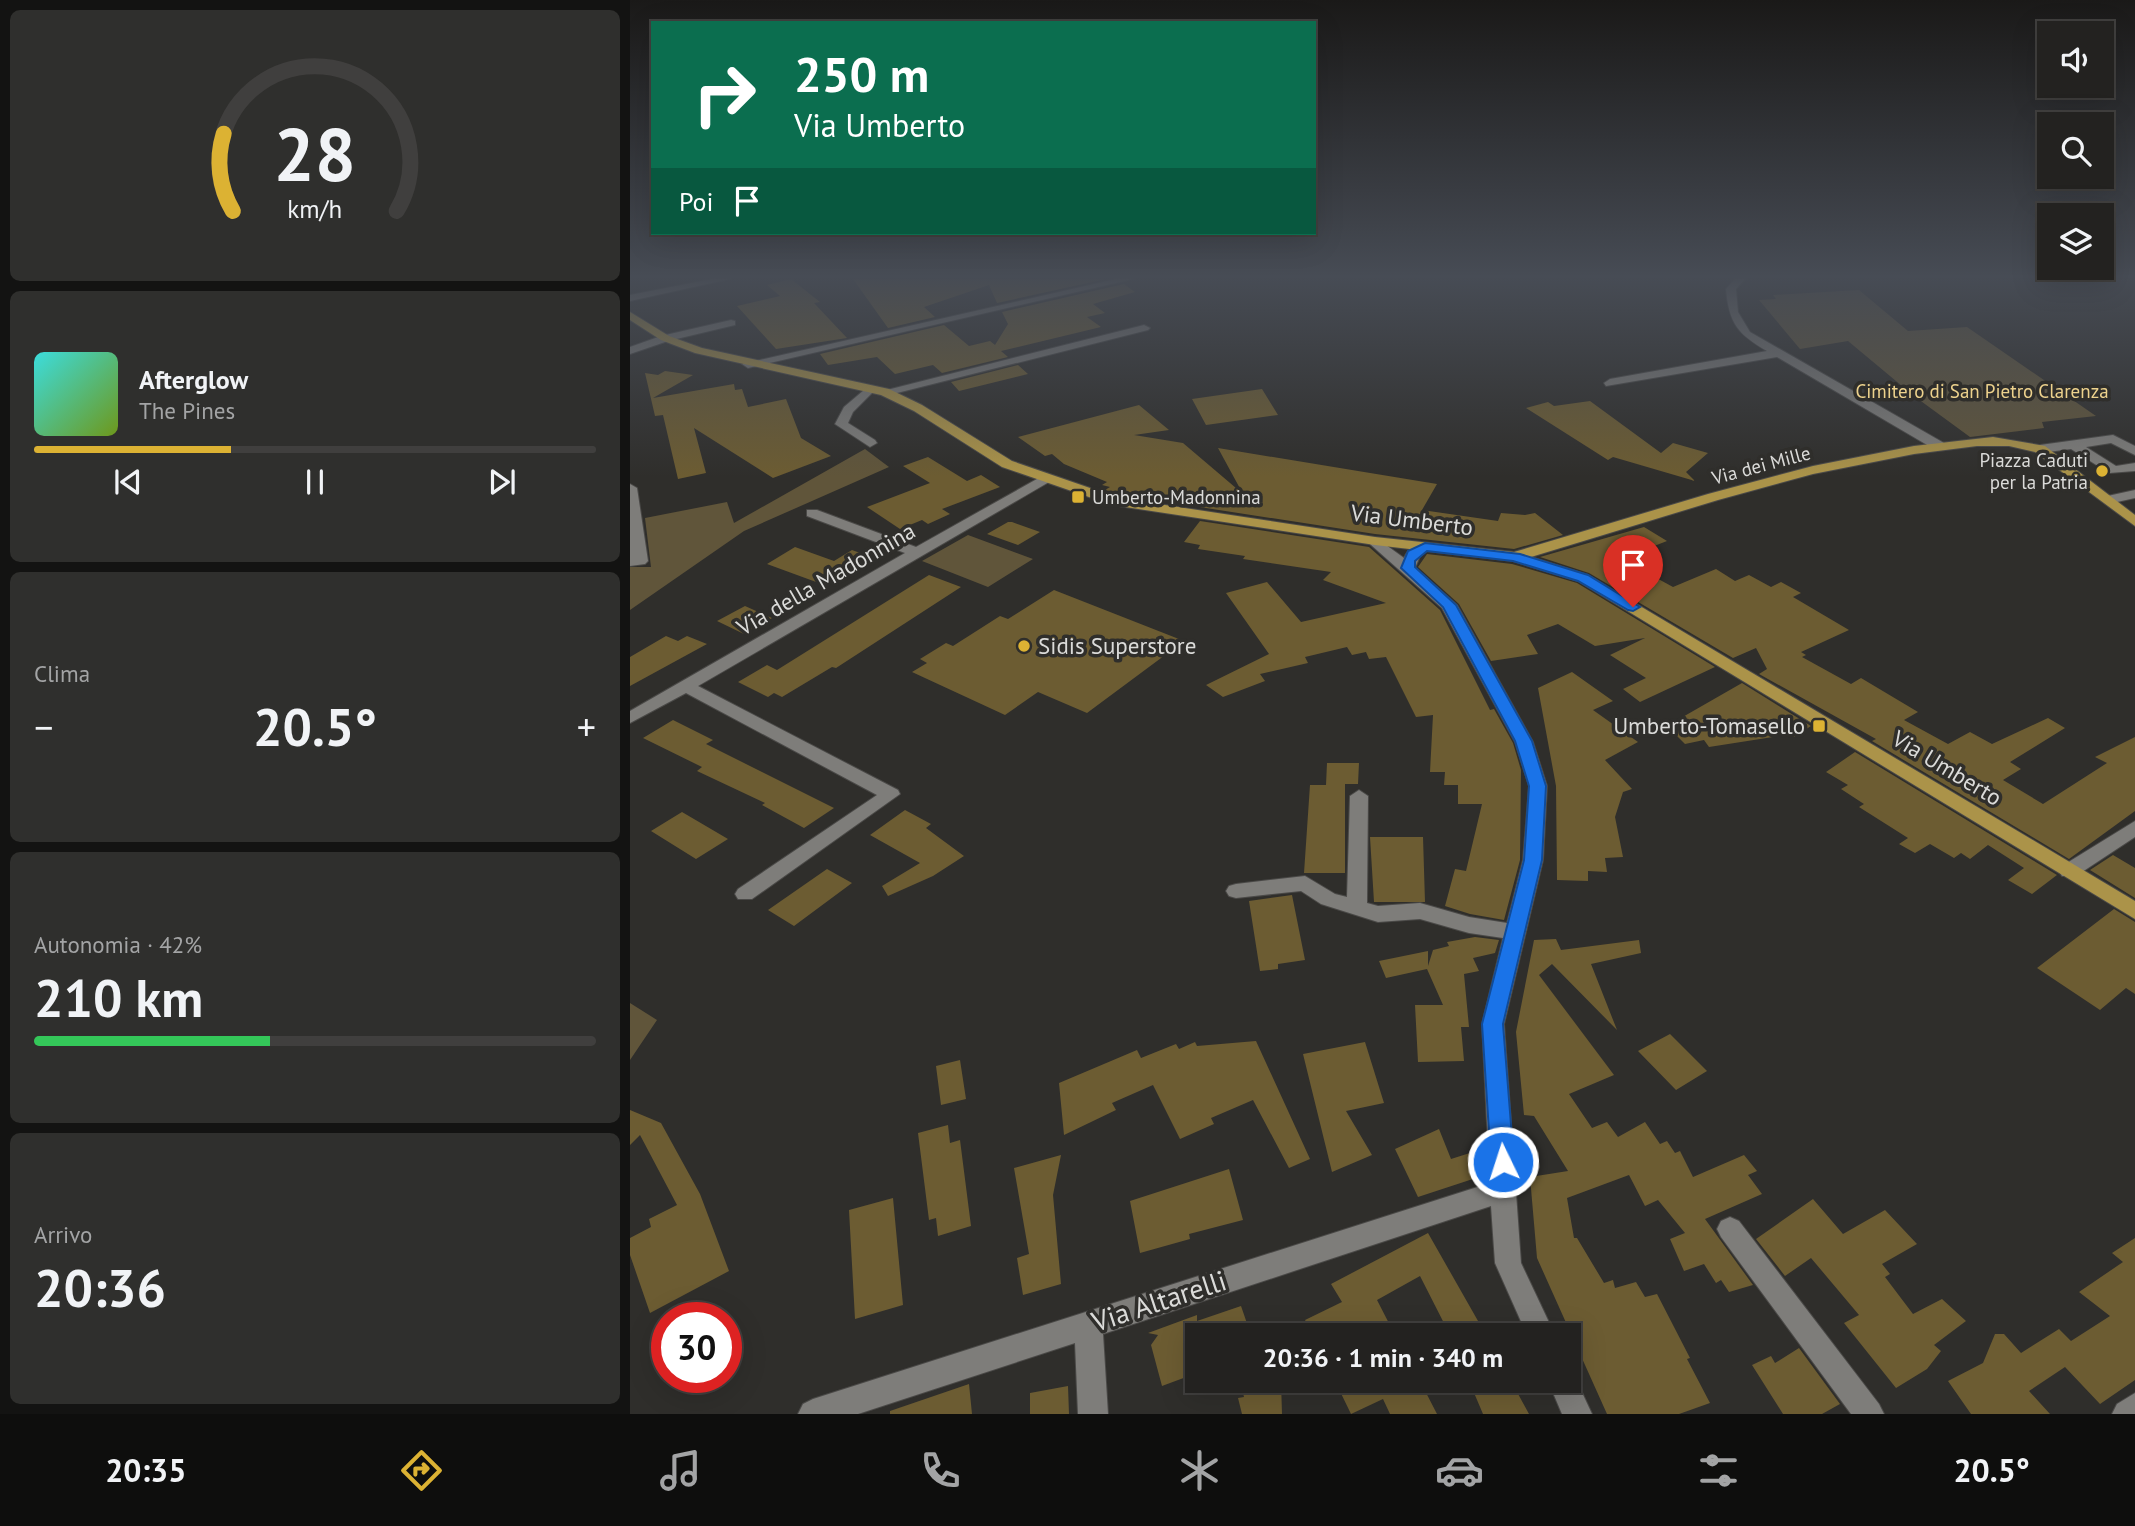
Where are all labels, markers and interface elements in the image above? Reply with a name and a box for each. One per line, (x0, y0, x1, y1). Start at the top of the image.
map controls (2037, 21, 2114, 280)
button: sound (2037, 21, 2114, 98)
text: 250 m (794, 42, 929, 106)
icon: right (679, 49, 770, 140)
text: Via Umberto (794, 104, 965, 146)
text: 28 (274, 108, 356, 202)
button: search (2037, 112, 2114, 189)
icon: arrive (728, 182, 766, 220)
text: Poi (679, 185, 714, 218)
text: km/h (288, 193, 342, 225)
button: layers (2037, 203, 2114, 280)
text: Afterglow (139, 363, 248, 396)
park label: Cimitero di San Pietro Clarenza (1855, 379, 2109, 403)
text: The Pines (139, 396, 235, 425)
street label: Via dei Mille (1708, 440, 1813, 490)
place label: Piazza Caduti per la Patria (1979, 448, 2088, 494)
icon: previous (109, 463, 147, 501)
icon: pause (296, 463, 334, 501)
icon: next (483, 463, 521, 501)
marker: Piazza Caduti per la Patria (2094, 463, 2110, 479)
place label: Umberto-Madonnina (1092, 485, 1261, 509)
marker: Umberto-Madonnina (1070, 489, 1086, 505)
street label: Via Umberto (1348, 497, 1475, 541)
street label: Via della Madonnina (730, 516, 920, 642)
pin (1603, 535, 1663, 607)
icon: arrive (1614, 546, 1652, 584)
place label: Sidis Superstore (1038, 631, 1196, 660)
marker: Sidis Superstore (1016, 638, 1032, 654)
text: Clima (34, 659, 90, 688)
text: 20.5° (253, 693, 377, 760)
text: − (34, 702, 53, 751)
text: + (577, 702, 596, 751)
place label: Umberto-Tomasello (1613, 711, 1805, 740)
marker: Umberto-Tomasello (1811, 718, 1827, 734)
street label: Via Umberto (1886, 723, 2007, 812)
text: Autonomia · 42% (34, 930, 202, 959)
text: 210 km (34, 964, 203, 1031)
position arrow (1466, 1125, 1540, 1199)
text: Arrivo (34, 1220, 92, 1249)
text: 20:36 (34, 1254, 166, 1321)
street label: Via Altarelli (1086, 1261, 1231, 1340)
speed limit sign: 30 (651, 1302, 742, 1393)
text: 20:36 · 1 min · 340 m (1263, 1341, 1503, 1374)
icon: directions (397, 1446, 446, 1495)
icon: music (656, 1446, 705, 1495)
icon: phone (916, 1446, 965, 1495)
icon: climate (1175, 1446, 1224, 1495)
icon: car (1435, 1446, 1484, 1495)
icon: filters (1694, 1446, 1743, 1495)
text: 20:35 (105, 1449, 186, 1491)
text: 20.5° (1953, 1449, 2030, 1491)

